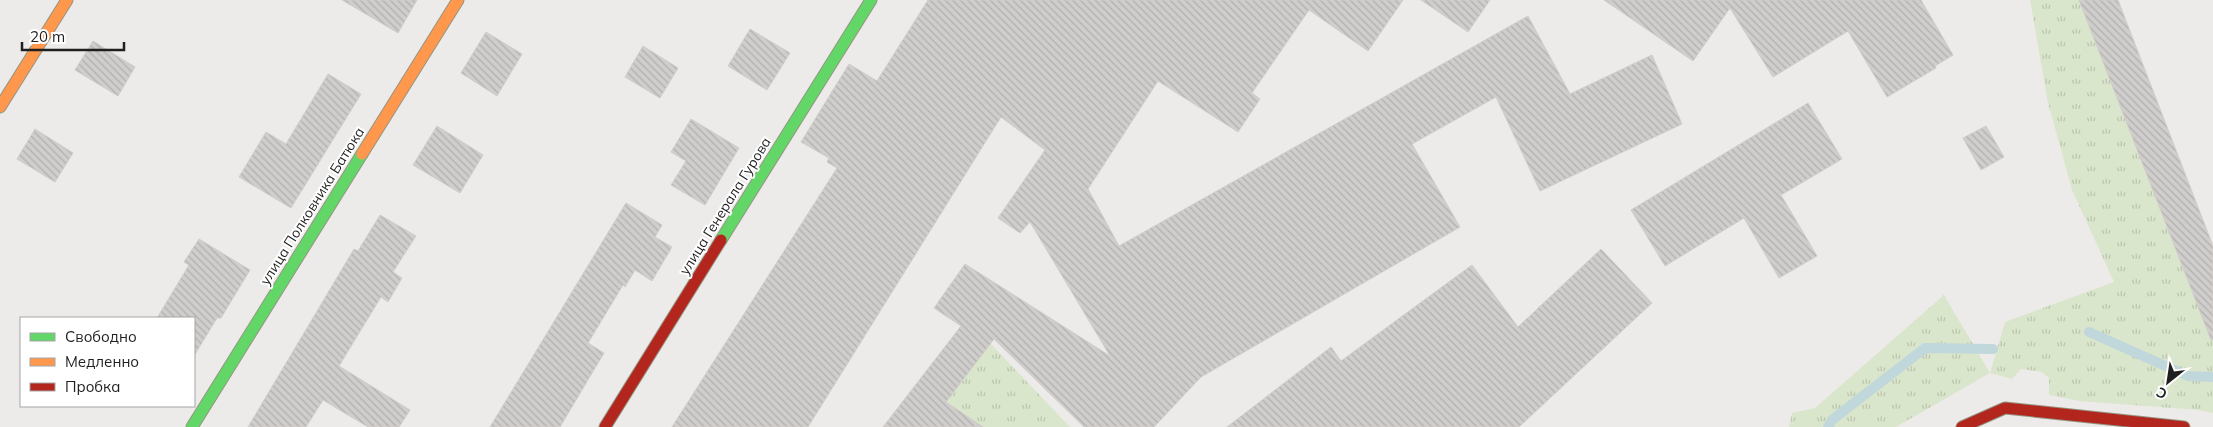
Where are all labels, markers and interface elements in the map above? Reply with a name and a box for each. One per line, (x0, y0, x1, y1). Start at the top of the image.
scale bar (22, 20, 125, 52)
text: 20 m (30, 27, 65, 46)
street label: улица Полковника Батюка (256, 124, 368, 288)
street label: улица Генерала Гурова (675, 134, 775, 278)
legend (20, 317, 195, 407)
text: Свободно (65, 327, 137, 346)
text: Медленно (65, 352, 139, 371)
north arrow (2143, 357, 2193, 407)
text: Пробка (65, 377, 120, 396)
text: С (2153, 383, 2170, 403)

